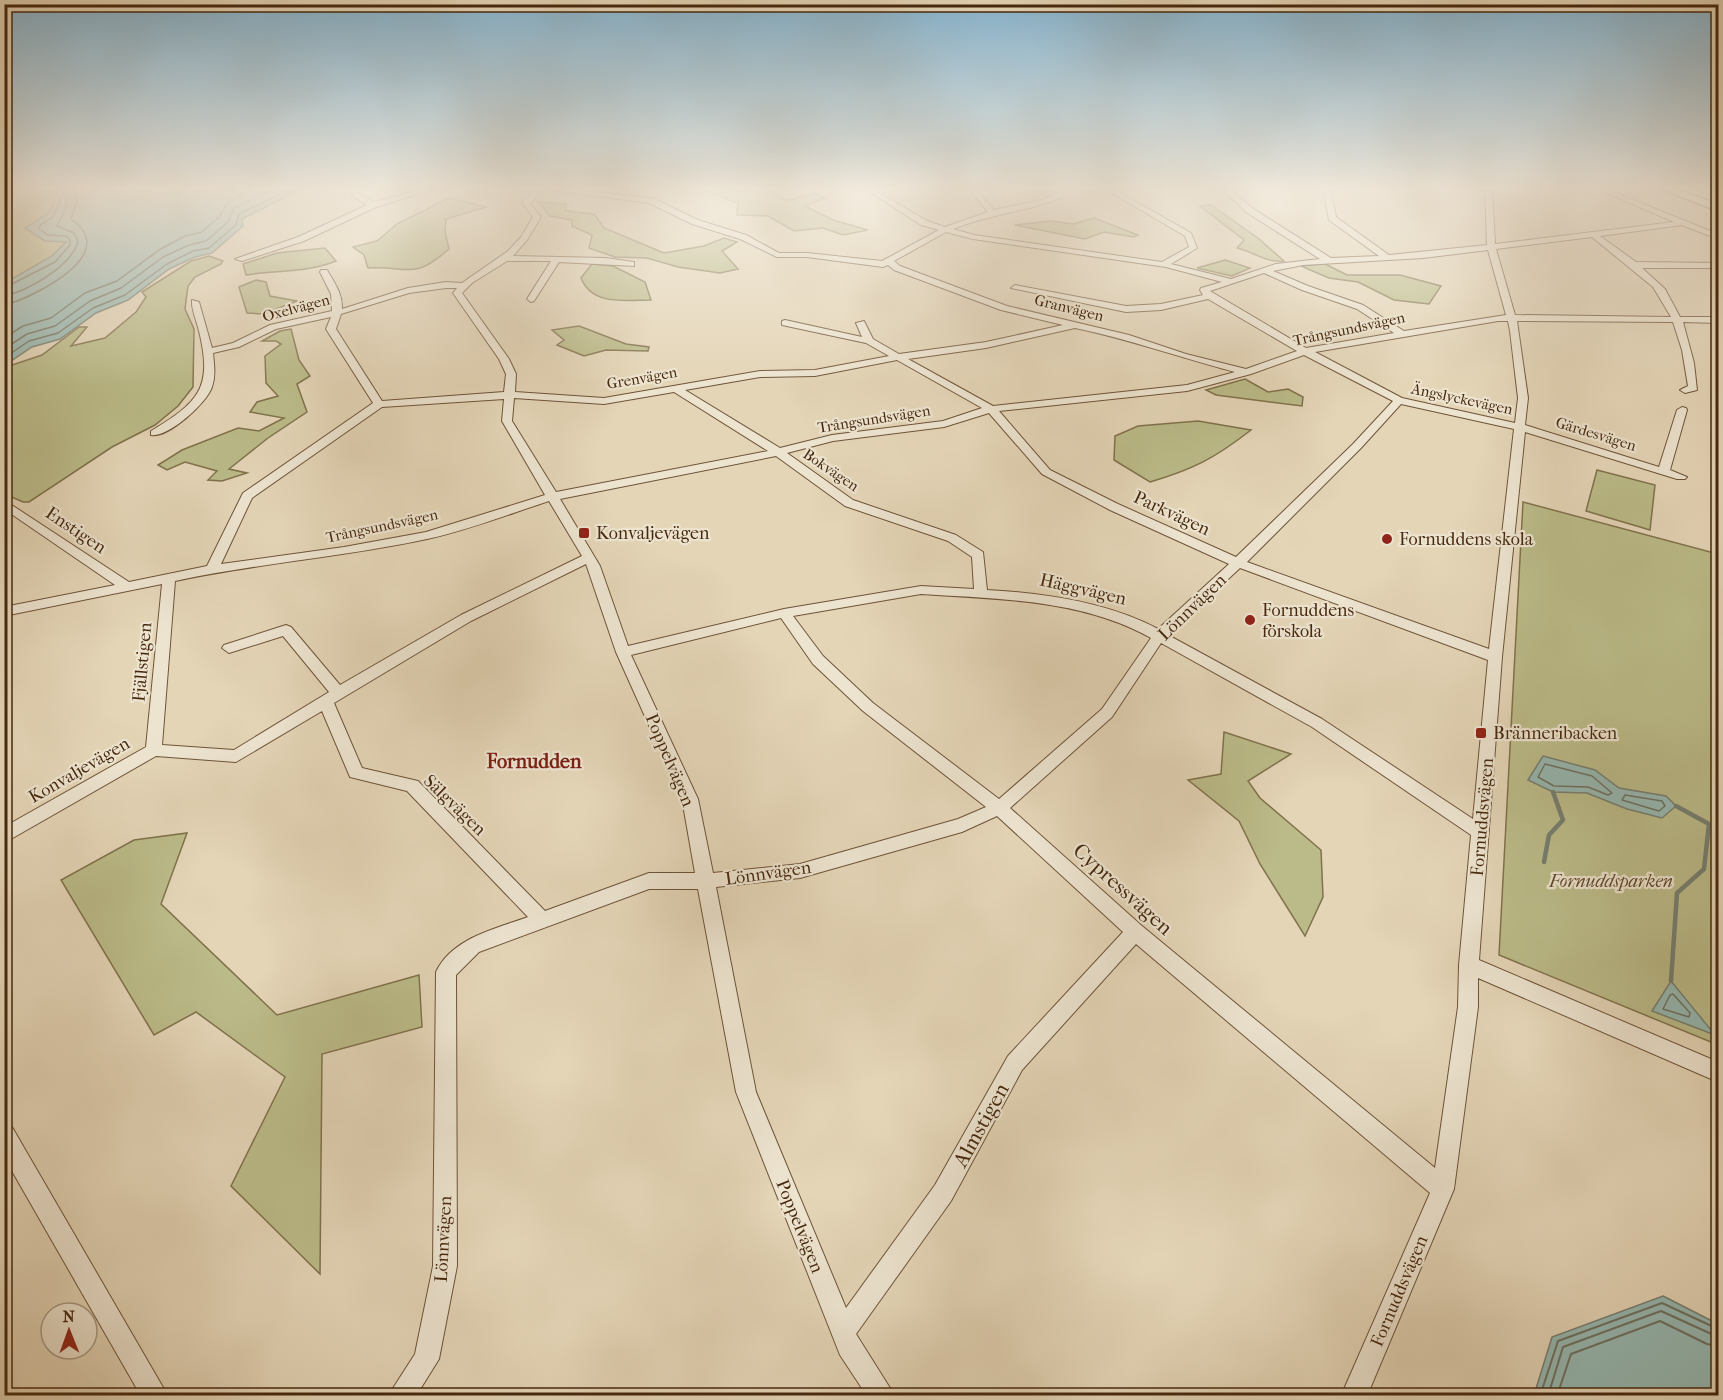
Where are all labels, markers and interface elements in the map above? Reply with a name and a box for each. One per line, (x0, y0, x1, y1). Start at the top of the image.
street label: Oxelvägen (260, 290, 332, 326)
street label: Granvägen (1032, 291, 1106, 325)
street label: Trångsundsvägen (1291, 308, 1407, 350)
street label: Grenvägen (605, 363, 679, 393)
street label: Ängslyckevägen (1409, 379, 1515, 419)
street label: Trångsundsvägen (816, 401, 932, 437)
street label: Gärdesvägen (1554, 413, 1639, 455)
street label: Bokvägen (800, 445, 863, 495)
street label: Parkvägen (1130, 487, 1214, 541)
street label: Enstigen (41, 502, 111, 559)
street label: Trångsundsvägen (324, 505, 440, 547)
place label: Konvaljevägen (596, 523, 710, 544)
marker: Konvaljevägen (577, 526, 591, 540)
place label: Fornuddens skola (1399, 529, 1534, 550)
marker: Fornuddens skola (1380, 532, 1394, 546)
street label: Häggvägen (1038, 569, 1129, 610)
street label: Lönnvägen (1154, 569, 1231, 645)
place label: Fornuddens förskola (1262, 600, 1355, 642)
marker: Fornuddens förskola (1243, 613, 1257, 627)
street label: Fjällstigen (129, 621, 156, 703)
street label: Poppelvägen (641, 711, 699, 810)
place label: Bränneribacken (1493, 723, 1618, 744)
marker: Bränneribacken (1474, 726, 1488, 740)
street label: Konvaljevägen (25, 733, 134, 808)
district label: Fornudden (485, 750, 582, 773)
street label: Fornuddsvägen (1467, 756, 1498, 877)
street label: Sälgvägen (419, 771, 491, 841)
street label: Cypressvägen (1068, 838, 1178, 940)
street label: Lönnvägen (724, 857, 813, 890)
park label: Fornuddsparken (1548, 871, 1673, 892)
street label: Almstigen (948, 1079, 1014, 1172)
street label: Poppelvägen (771, 1176, 828, 1276)
street label: Lönnvägen (431, 1195, 456, 1283)
street label: Fornuddsvägen (1367, 1232, 1433, 1350)
north arrow (39, 1301, 99, 1361)
text: N (63, 1307, 76, 1326)

